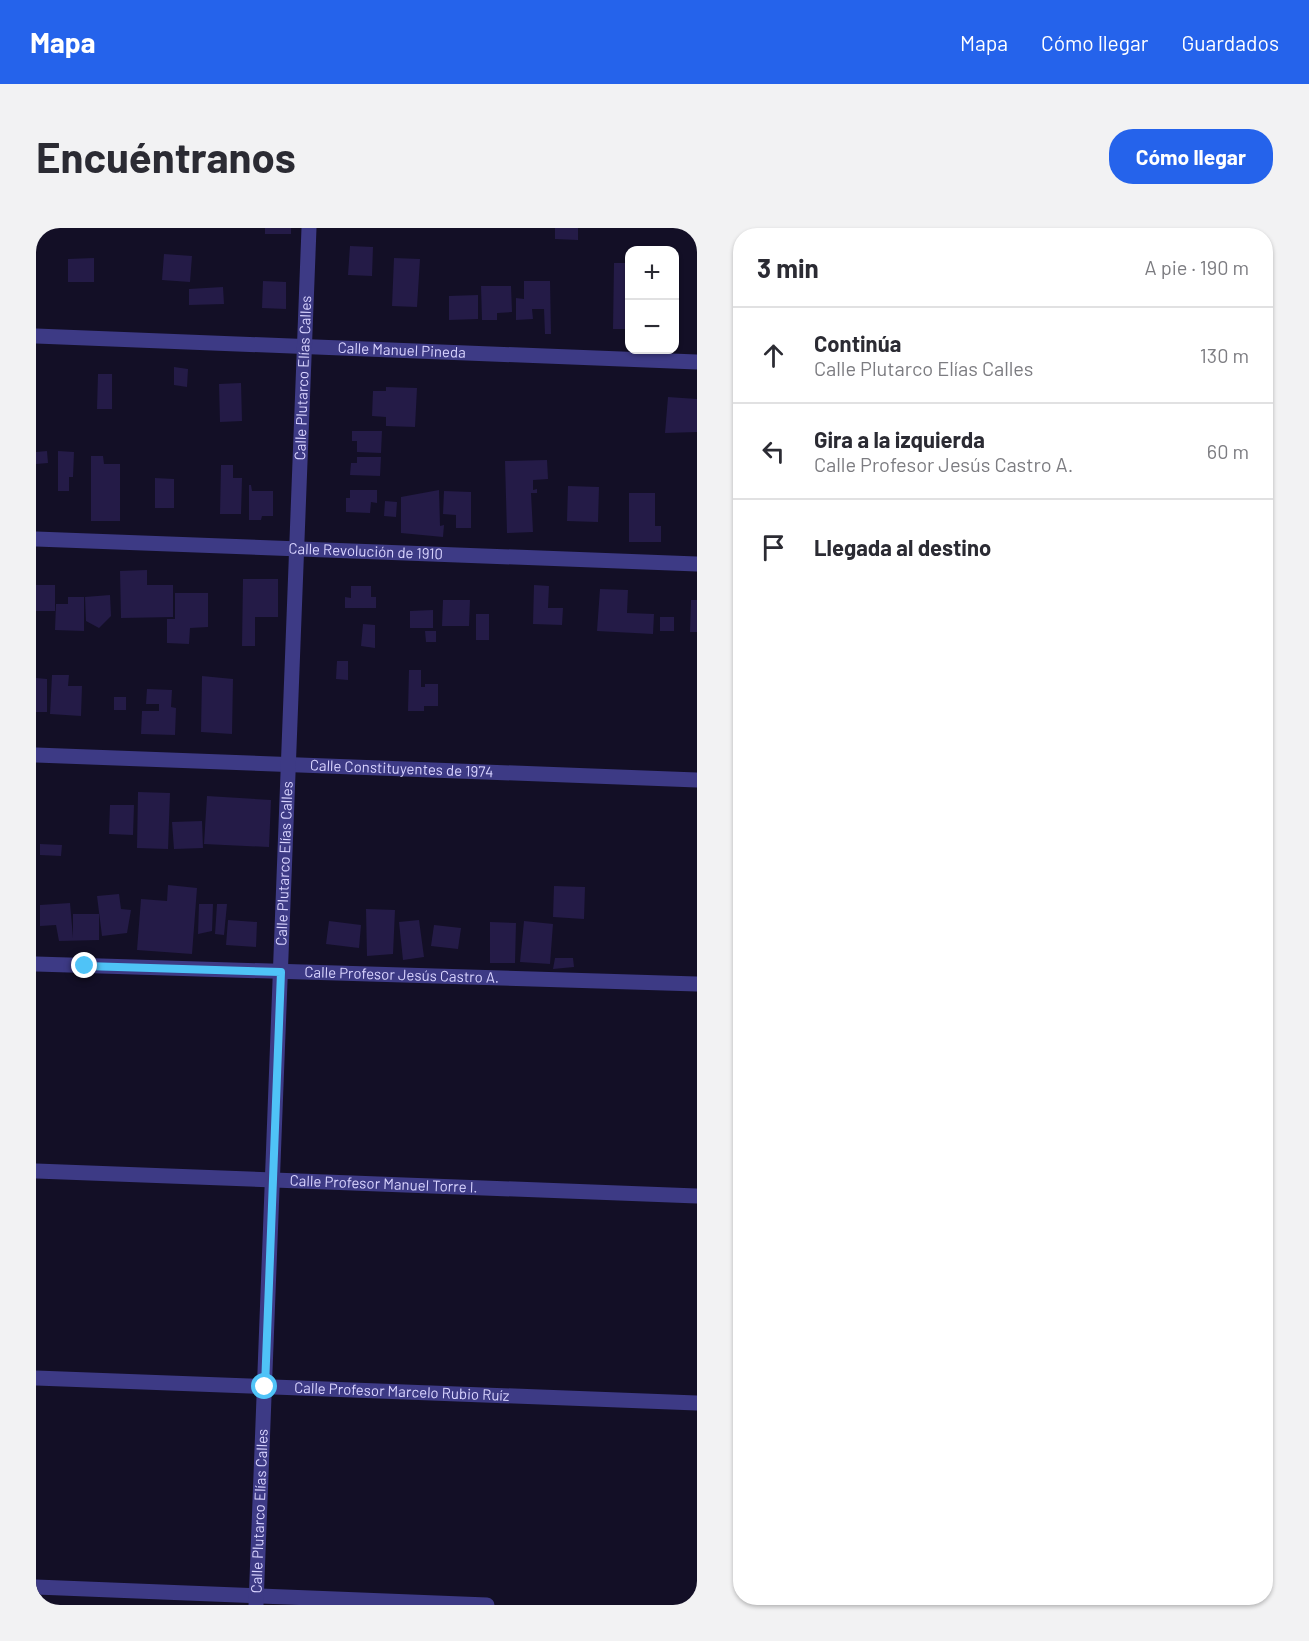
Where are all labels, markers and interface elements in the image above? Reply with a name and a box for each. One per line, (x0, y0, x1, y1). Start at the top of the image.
text: Mapa (30, 25, 96, 59)
text: Mapa (960, 30, 1008, 55)
text: Cómo llegar (1041, 30, 1148, 55)
text: Guardados (1181, 30, 1279, 55)
button: Cómo llegar (1109, 129, 1273, 184)
text: Encuéntranos (36, 131, 296, 181)
map controls (625, 246, 679, 354)
button: + (625, 246, 679, 300)
text: 3 min (757, 252, 819, 283)
text: A pie · 190 m (1145, 255, 1249, 279)
street label: Calle Plutarco Elías Calles (290, 295, 314, 461)
button: − (625, 300, 679, 354)
text: Continúa (814, 330, 901, 356)
street label: Calle Manuel Pineda (337, 338, 466, 361)
icon: ahead (757, 339, 790, 372)
text: 130 m (1200, 343, 1249, 367)
text: Calle Plutarco Elías Calles (814, 356, 1033, 380)
text: Gira a la izquierda (814, 426, 985, 452)
icon: left (757, 435, 790, 468)
text: 60 m (1207, 439, 1249, 463)
text: Calle Profesor Jesús Castro A. (814, 452, 1073, 476)
icon: arrive (757, 531, 790, 564)
text: Llegada al destino (814, 534, 991, 560)
street label: Calle Revolución de 1910 (288, 539, 443, 562)
street label: Calle Constituyentes de 1974 (310, 755, 494, 780)
street label: Calle Plutarco Elías Calles (271, 781, 296, 946)
route end (71, 952, 97, 978)
street label: Calle Profesor Jesús Castro A. (304, 962, 499, 986)
street label: Calle Profesor Manuel Torre I. (290, 1171, 478, 1196)
route start (251, 1373, 277, 1399)
street label: Calle Profesor Marcelo Rubio Ruíz (294, 1378, 510, 1404)
street label: Calle Plutarco Elías Calles (246, 1428, 271, 1594)

